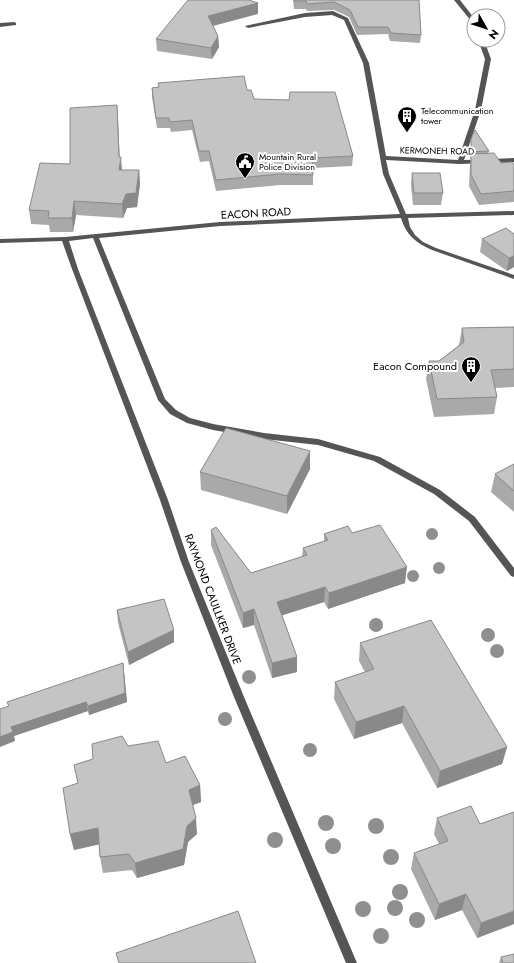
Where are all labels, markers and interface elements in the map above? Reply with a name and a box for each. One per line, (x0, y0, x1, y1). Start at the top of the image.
north arrow (466, 8, 506, 48)
text: N (485, 26, 503, 43)
place label: Telecommunication tower (421, 104, 494, 127)
building icon: Telecommunication tower (396, 105, 418, 133)
street label: KERMONEH ROAD (400, 143, 474, 158)
place label: Mountain Rural Police Division (259, 150, 316, 173)
public building icon: Mountain Rural Police Division (234, 151, 256, 179)
street label: EACON ROAD (220, 203, 292, 223)
building icon: Eacon Compound (460, 355, 482, 383)
place label: Eacon Compound (373, 358, 457, 374)
street label: RAYMOND CAULLKER DRIVE (181, 531, 245, 667)

